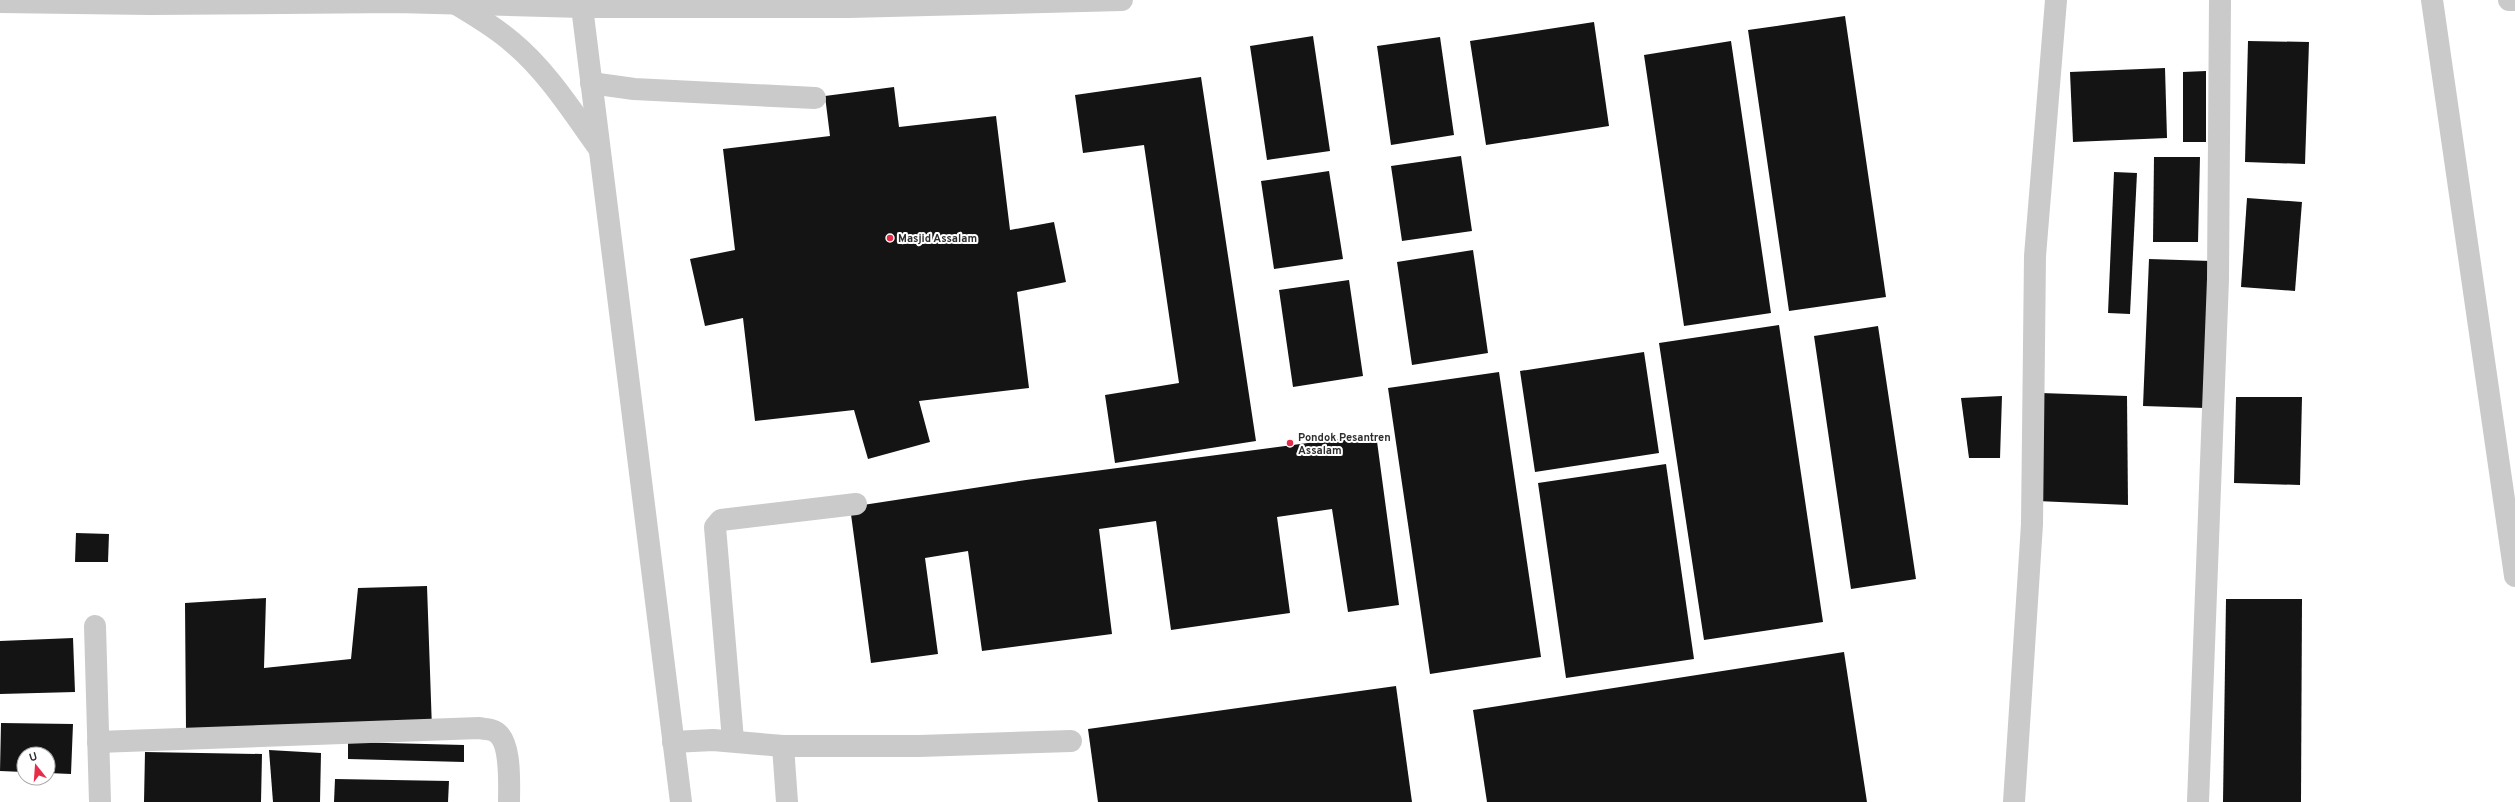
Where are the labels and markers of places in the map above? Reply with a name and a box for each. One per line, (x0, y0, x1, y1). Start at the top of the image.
place label: Masjid Assalam (898, 232, 977, 246)
marker: Masjid Assalam (885, 233, 895, 243)
place label: Pondok Pesantren Assalam (1298, 431, 1391, 458)
marker: Pondok Pesantren Assalam (1285, 438, 1295, 448)

